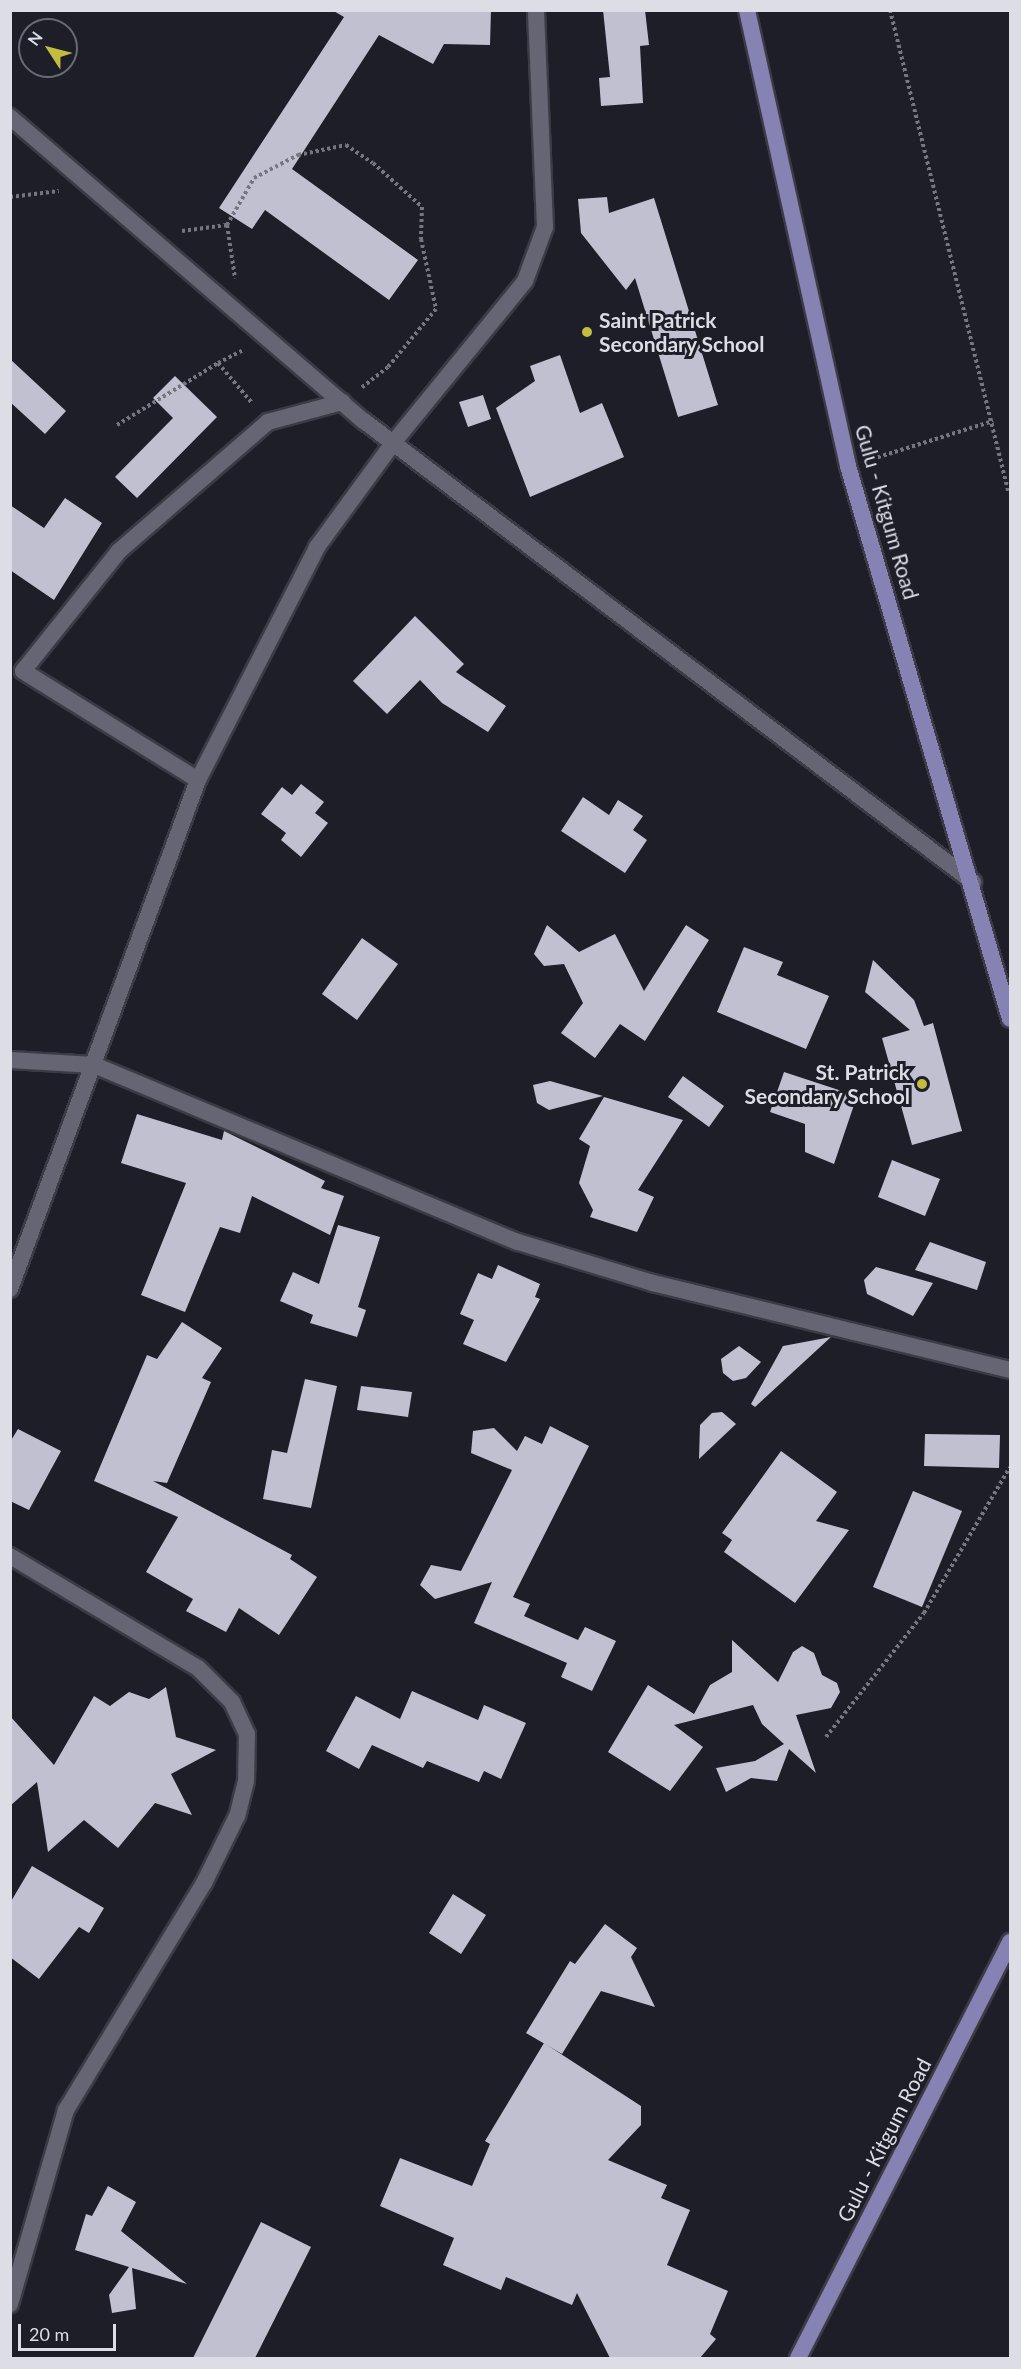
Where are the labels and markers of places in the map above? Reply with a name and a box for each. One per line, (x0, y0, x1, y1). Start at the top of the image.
place label: Saint Patrick Secondary School (599, 307, 765, 357)
marker: Saint Patrick Secondary School (580, 325, 594, 339)
place label: St. Patrick Secondary School (744, 1059, 910, 1109)
marker: St. Patrick Secondary School (915, 1077, 929, 1091)

